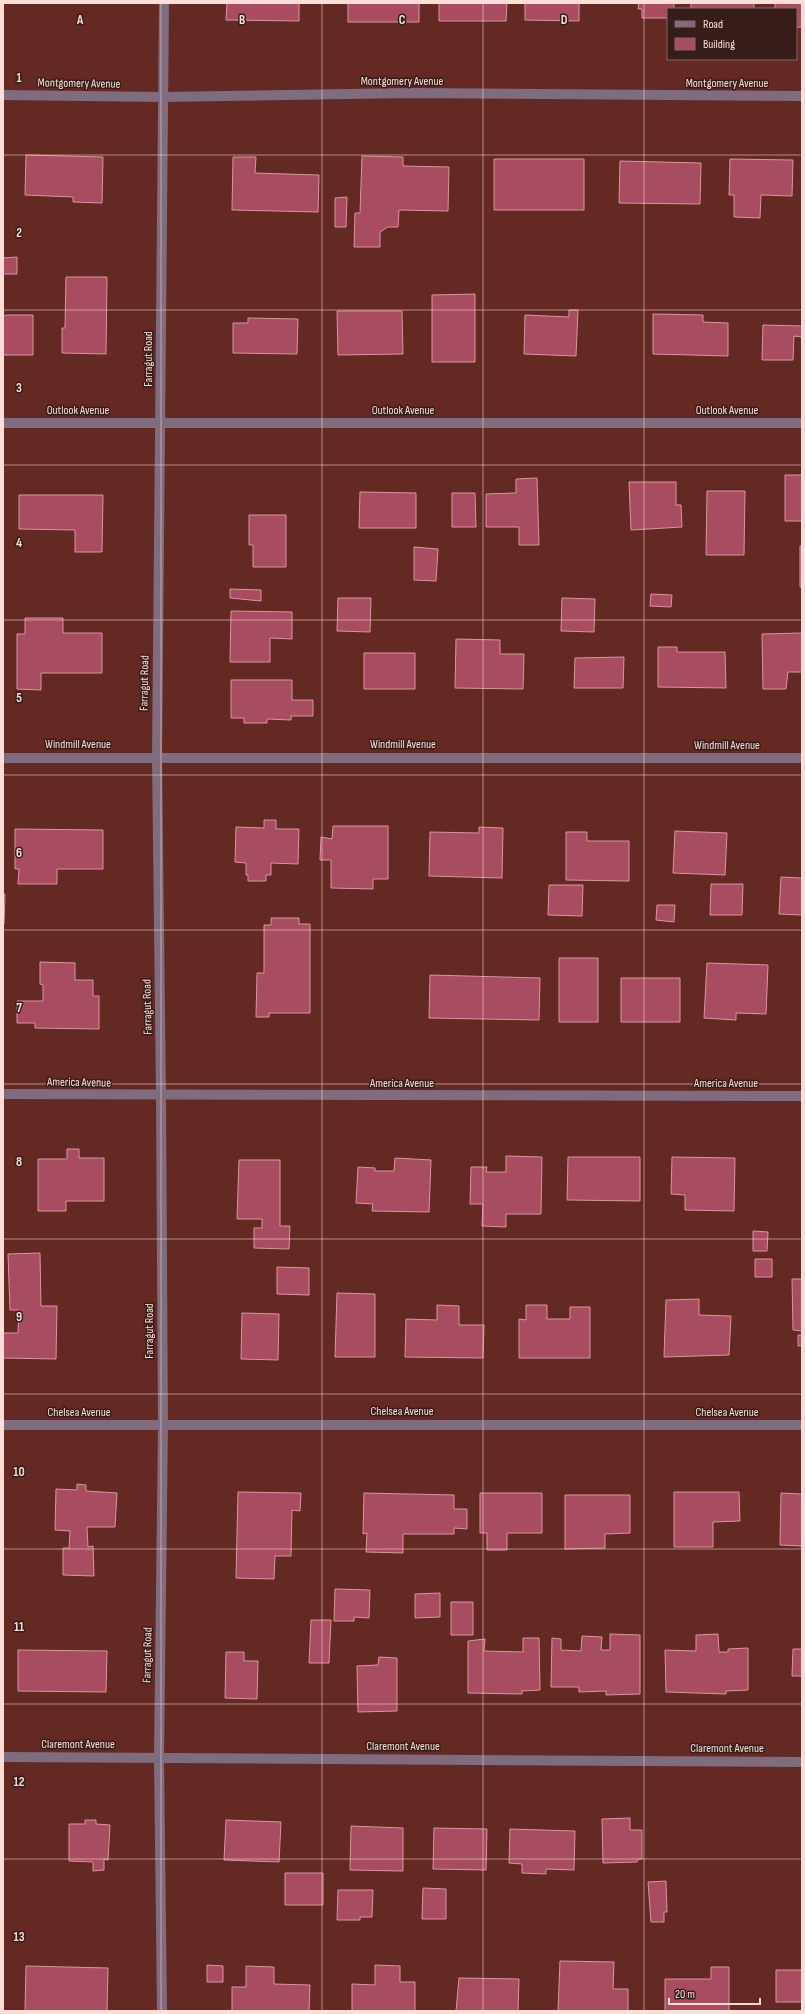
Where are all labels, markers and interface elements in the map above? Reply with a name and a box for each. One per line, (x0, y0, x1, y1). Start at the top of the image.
legend (667, 8, 797, 60)
text: A (76, 12, 84, 28)
text: B (239, 12, 245, 28)
text: C (399, 12, 406, 28)
text: D (561, 12, 568, 28)
text: Road (703, 17, 723, 32)
text: Building (703, 37, 735, 52)
text: 1 (16, 70, 22, 86)
street label: Montgomery Avenue (361, 74, 443, 89)
street label: Montgomery Avenue (38, 75, 121, 92)
street label: Montgomery Avenue (686, 76, 768, 91)
text: 2 (16, 225, 22, 241)
street label: Farragut Road (141, 331, 156, 387)
text: 3 (16, 380, 22, 396)
street label: Outlook Avenue (47, 403, 109, 418)
street label: Outlook Avenue (372, 403, 434, 418)
street label: Outlook Avenue (696, 403, 758, 418)
text: 4 (16, 535, 22, 551)
street label: Farragut Road (137, 655, 152, 711)
text: 5 (16, 690, 22, 706)
street label: Windmill Avenue (45, 737, 111, 752)
street label: Windmill Avenue (370, 737, 436, 752)
street label: Windmill Avenue (694, 738, 760, 753)
text: 6 (16, 845, 22, 861)
street label: Farragut Road (140, 979, 155, 1035)
text: 7 (16, 1000, 22, 1016)
street label: America Avenue (46, 1074, 111, 1091)
street label: America Avenue (369, 1076, 434, 1091)
street label: America Avenue (693, 1076, 758, 1091)
text: 8 (16, 1154, 22, 1170)
street label: Farragut Road (142, 1303, 157, 1359)
text: 9 (16, 1309, 22, 1325)
street label: Chelsea Avenue (370, 1404, 434, 1419)
street label: Chelsea Avenue (47, 1405, 111, 1420)
street label: Chelsea Avenue (695, 1405, 759, 1420)
text: 10 (13, 1464, 25, 1480)
text: 11 (14, 1619, 24, 1635)
street label: Farragut Road (140, 1627, 155, 1683)
street label: Claremont Avenue (41, 1737, 115, 1752)
street label: Claremont Avenue (366, 1739, 440, 1754)
street label: Claremont Avenue (690, 1741, 764, 1756)
text: 12 (14, 1774, 25, 1790)
text: 13 (14, 1929, 25, 1945)
scale bar (669, 1980, 760, 2006)
text: 20 m (675, 1987, 695, 2002)

